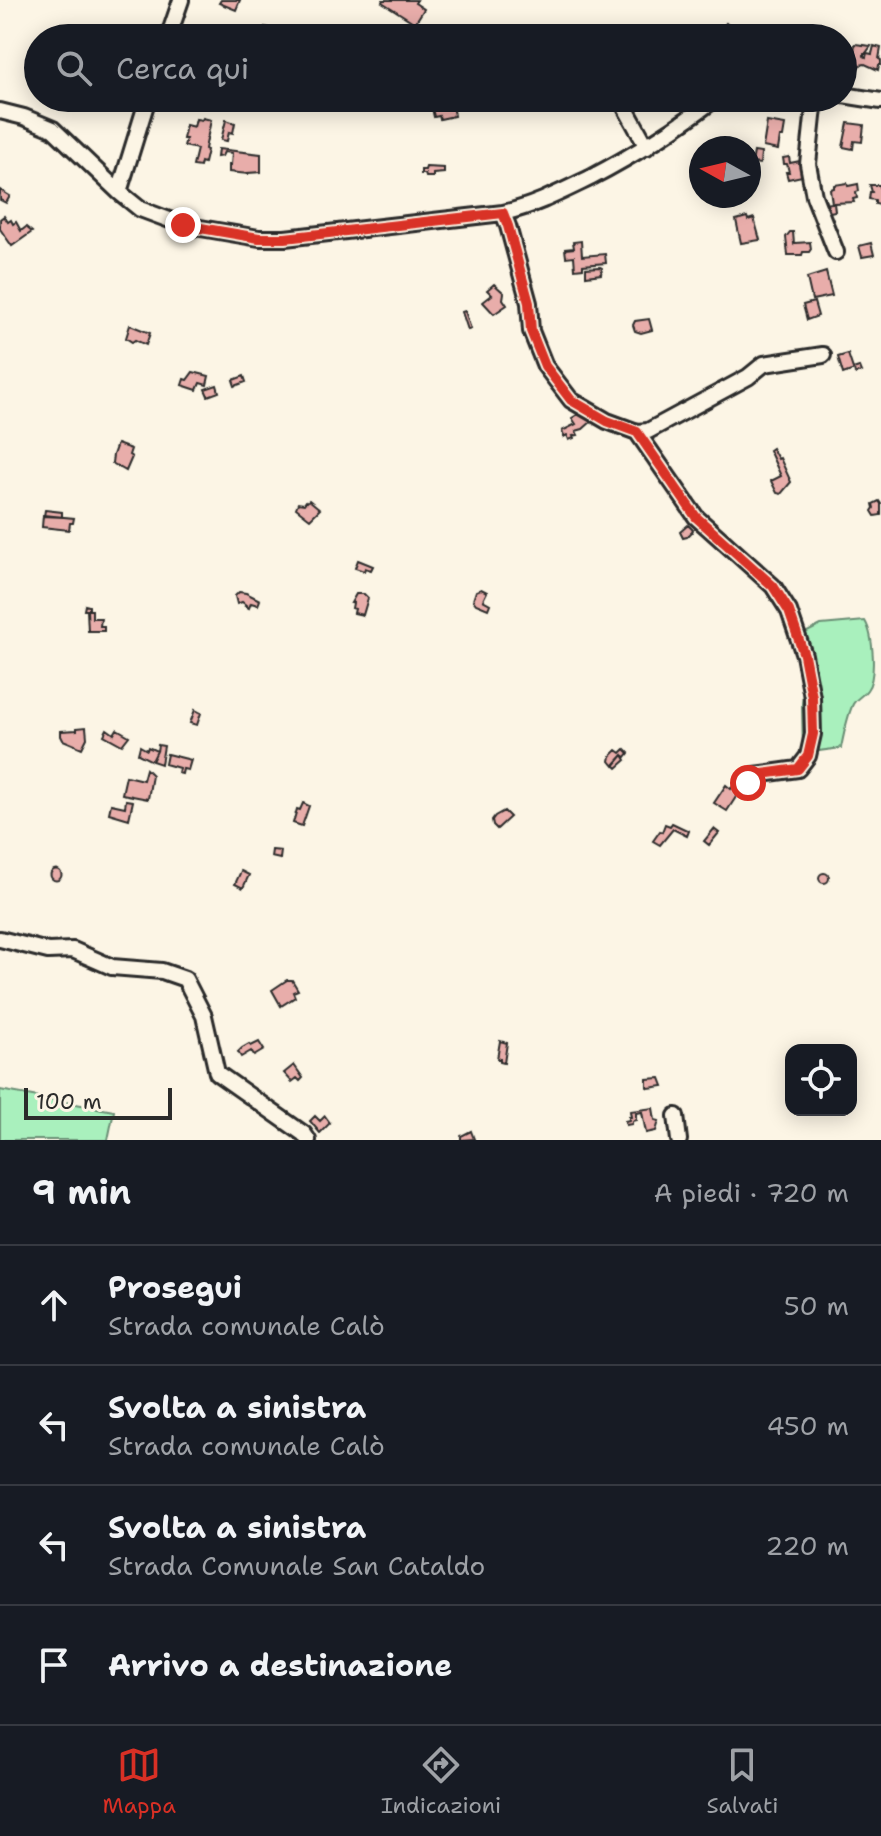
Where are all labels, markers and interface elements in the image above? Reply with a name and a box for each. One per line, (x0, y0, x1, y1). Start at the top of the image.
search box (24, 24, 857, 112)
icon: search (52, 46, 96, 90)
text: Cerca qui (116, 48, 249, 89)
north arrow (689, 136, 761, 208)
route end (165, 207, 201, 243)
route start (730, 765, 766, 801)
map controls (785, 1044, 857, 1116)
button: locate (785, 1044, 857, 1116)
scale bar (24, 1084, 172, 1120)
text: 100 m (36, 1087, 102, 1116)
text: 9 min (32, 1169, 131, 1215)
text: A piedi · 720 m (654, 1175, 849, 1210)
text: Prosegui (108, 1267, 242, 1308)
icon: ahead (32, 1283, 76, 1327)
text: 50 m (784, 1288, 849, 1323)
text: Strada comunale Calò (108, 1308, 385, 1343)
text: Svolta a sinistra (108, 1387, 366, 1428)
icon: left (32, 1403, 76, 1447)
text: 450 m (766, 1408, 849, 1443)
text: Strada comunale Calò (108, 1428, 385, 1463)
text: Svolta a sinistra (108, 1507, 366, 1548)
icon: left (32, 1523, 76, 1567)
text: 220 m (765, 1528, 849, 1563)
text: Strada Comunale San Cataldo (108, 1548, 485, 1583)
icon: arrive (32, 1643, 76, 1687)
text: Arrivo a destinazione (108, 1645, 452, 1686)
tab: Mappa (103, 1743, 176, 1820)
tab: Indicazioni (381, 1743, 501, 1820)
tab: Salvati (706, 1743, 778, 1820)

